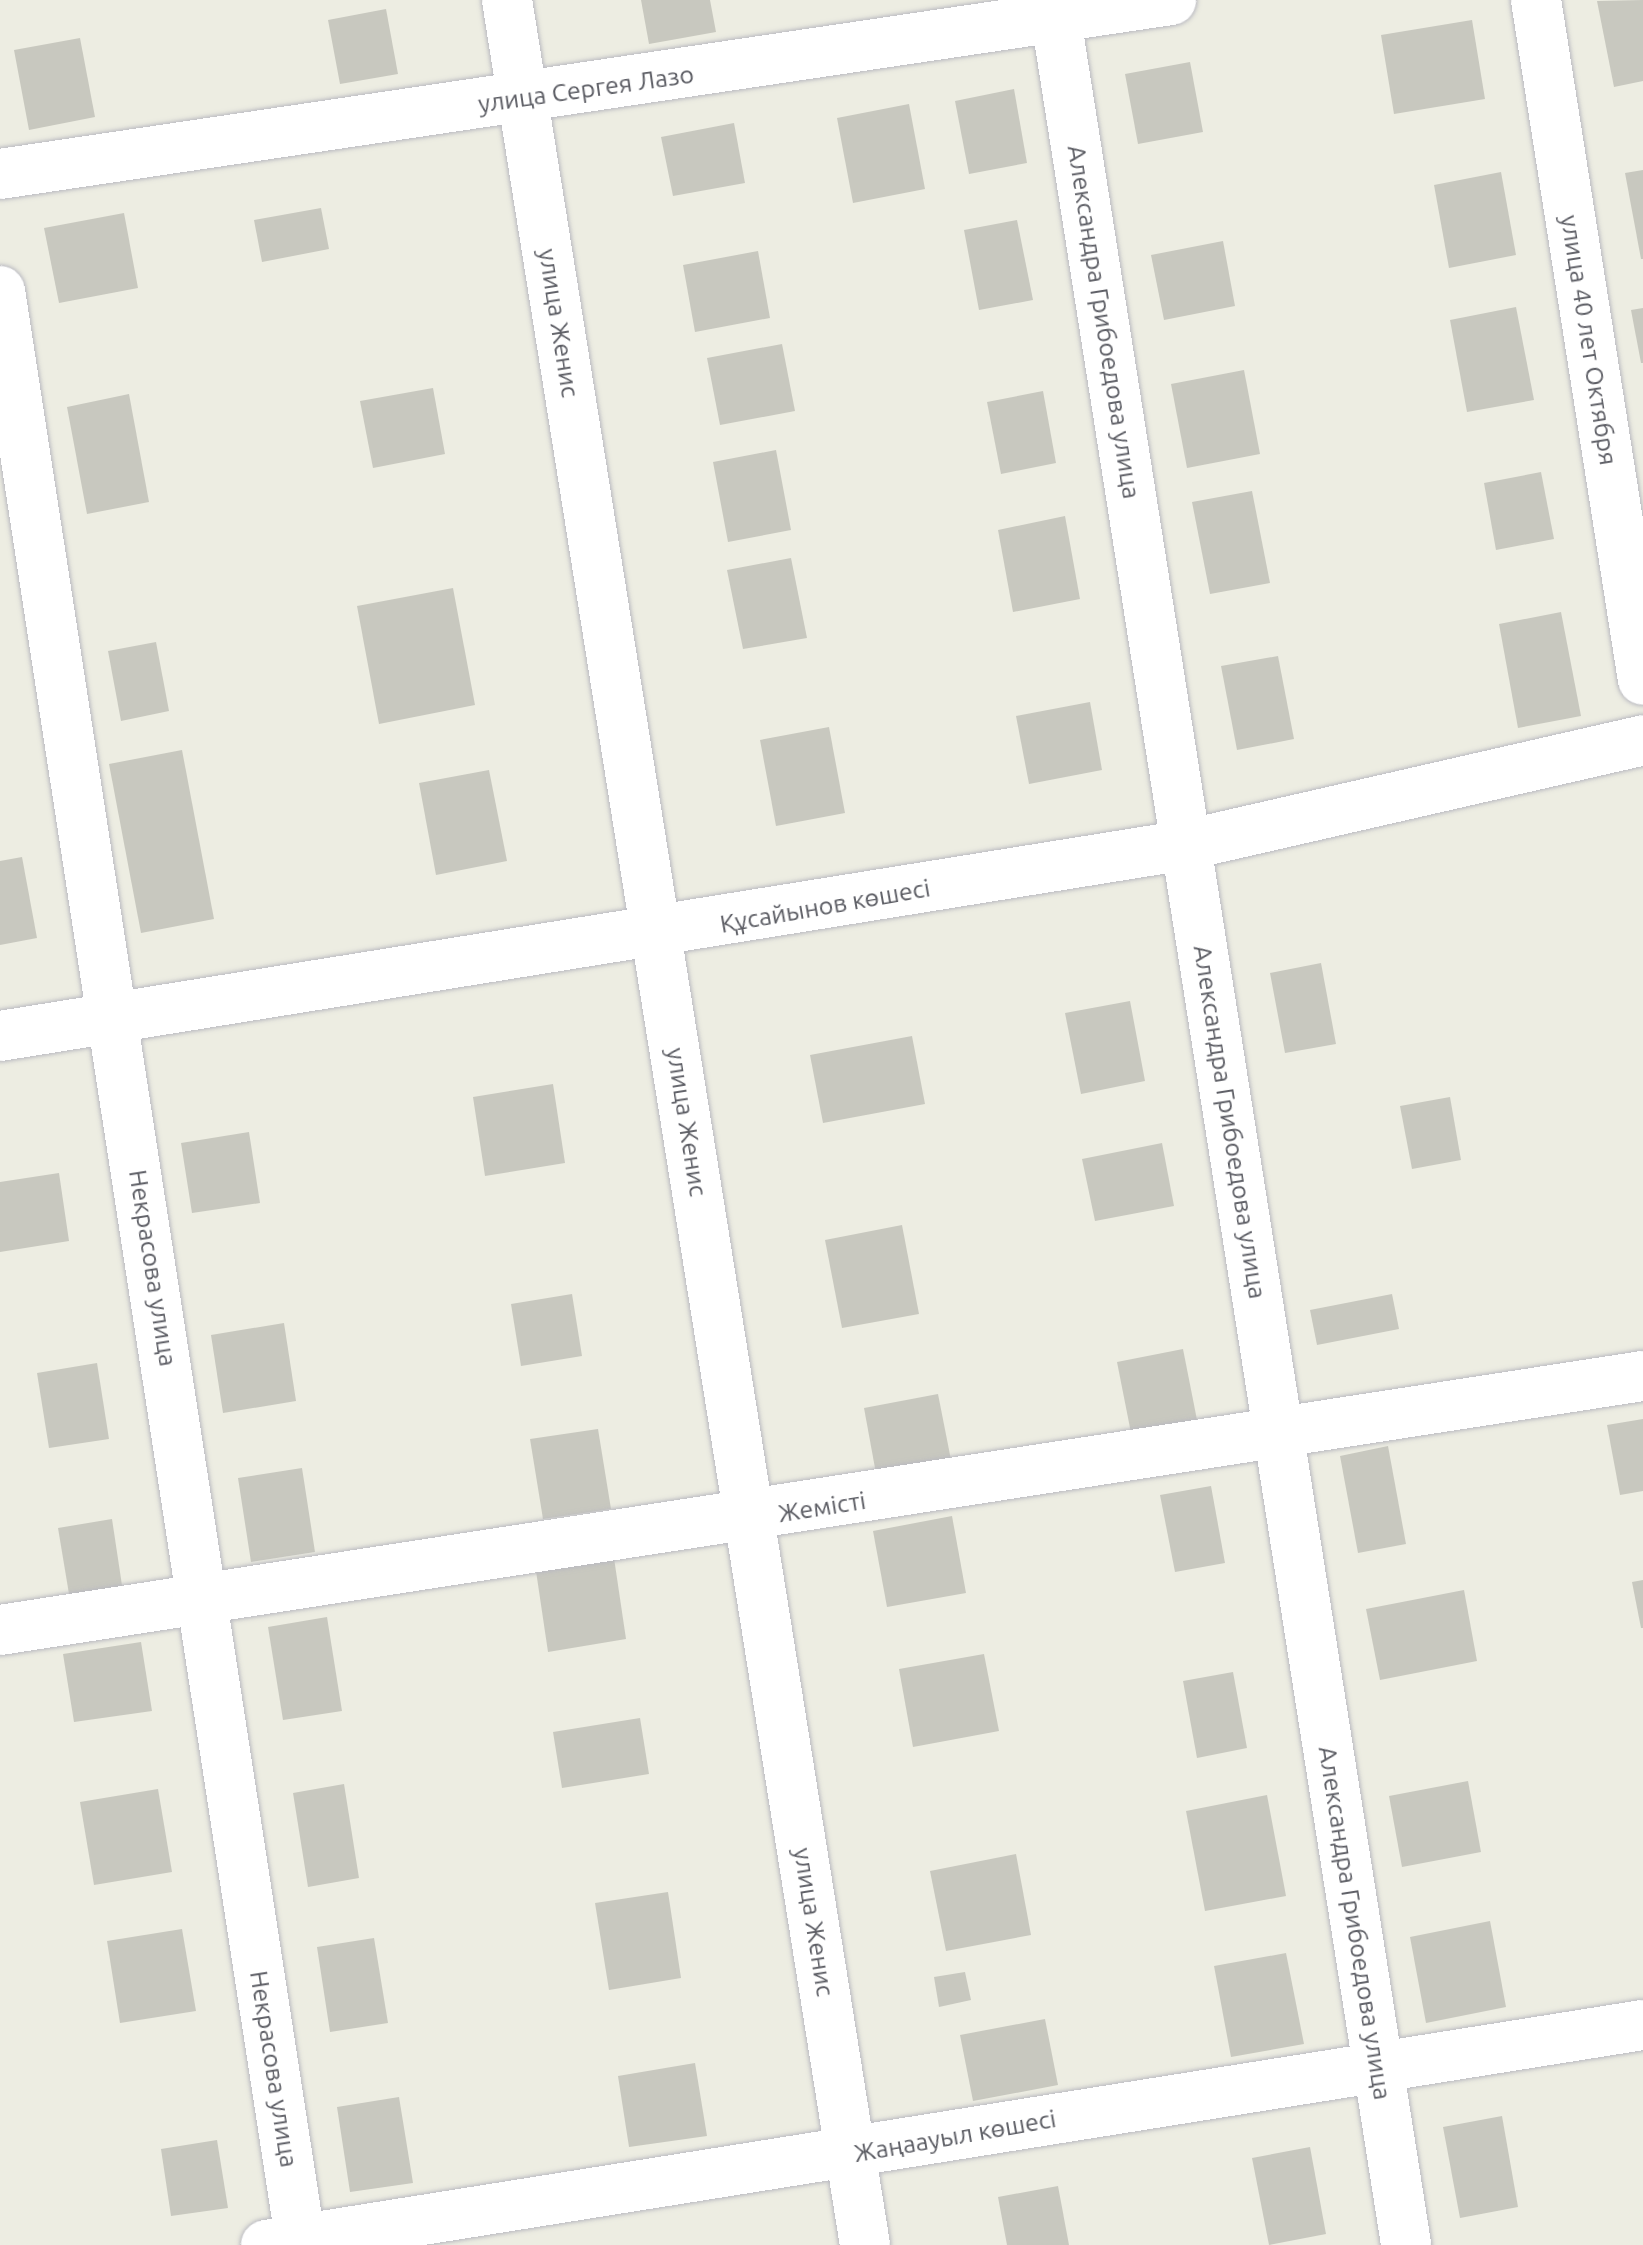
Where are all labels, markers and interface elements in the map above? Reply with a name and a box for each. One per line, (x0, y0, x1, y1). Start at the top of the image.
street label: улица Сергея Лазо (476, 59, 696, 119)
street label: Александра Грибоедова улица (1061, 143, 1147, 501)
street label: улица 40 лет Октября (1554, 213, 1624, 467)
street label: улица Женис (532, 246, 586, 400)
street label: Құсайынов көшесі (718, 873, 932, 939)
street label: Александра Грибоедова улица (1187, 943, 1273, 1301)
street label: улица Женис (660, 1045, 714, 1199)
street label: Некрасова улица (123, 1168, 183, 1368)
street label: Жемісті (776, 1485, 868, 1529)
street label: Александра Грибоедова улица (1312, 1744, 1398, 2102)
street label: улица Женис (787, 1845, 841, 1999)
street label: Некрасова улица (244, 1969, 304, 2169)
street label: Жаңаауыл көшесі (852, 2103, 1058, 2169)

